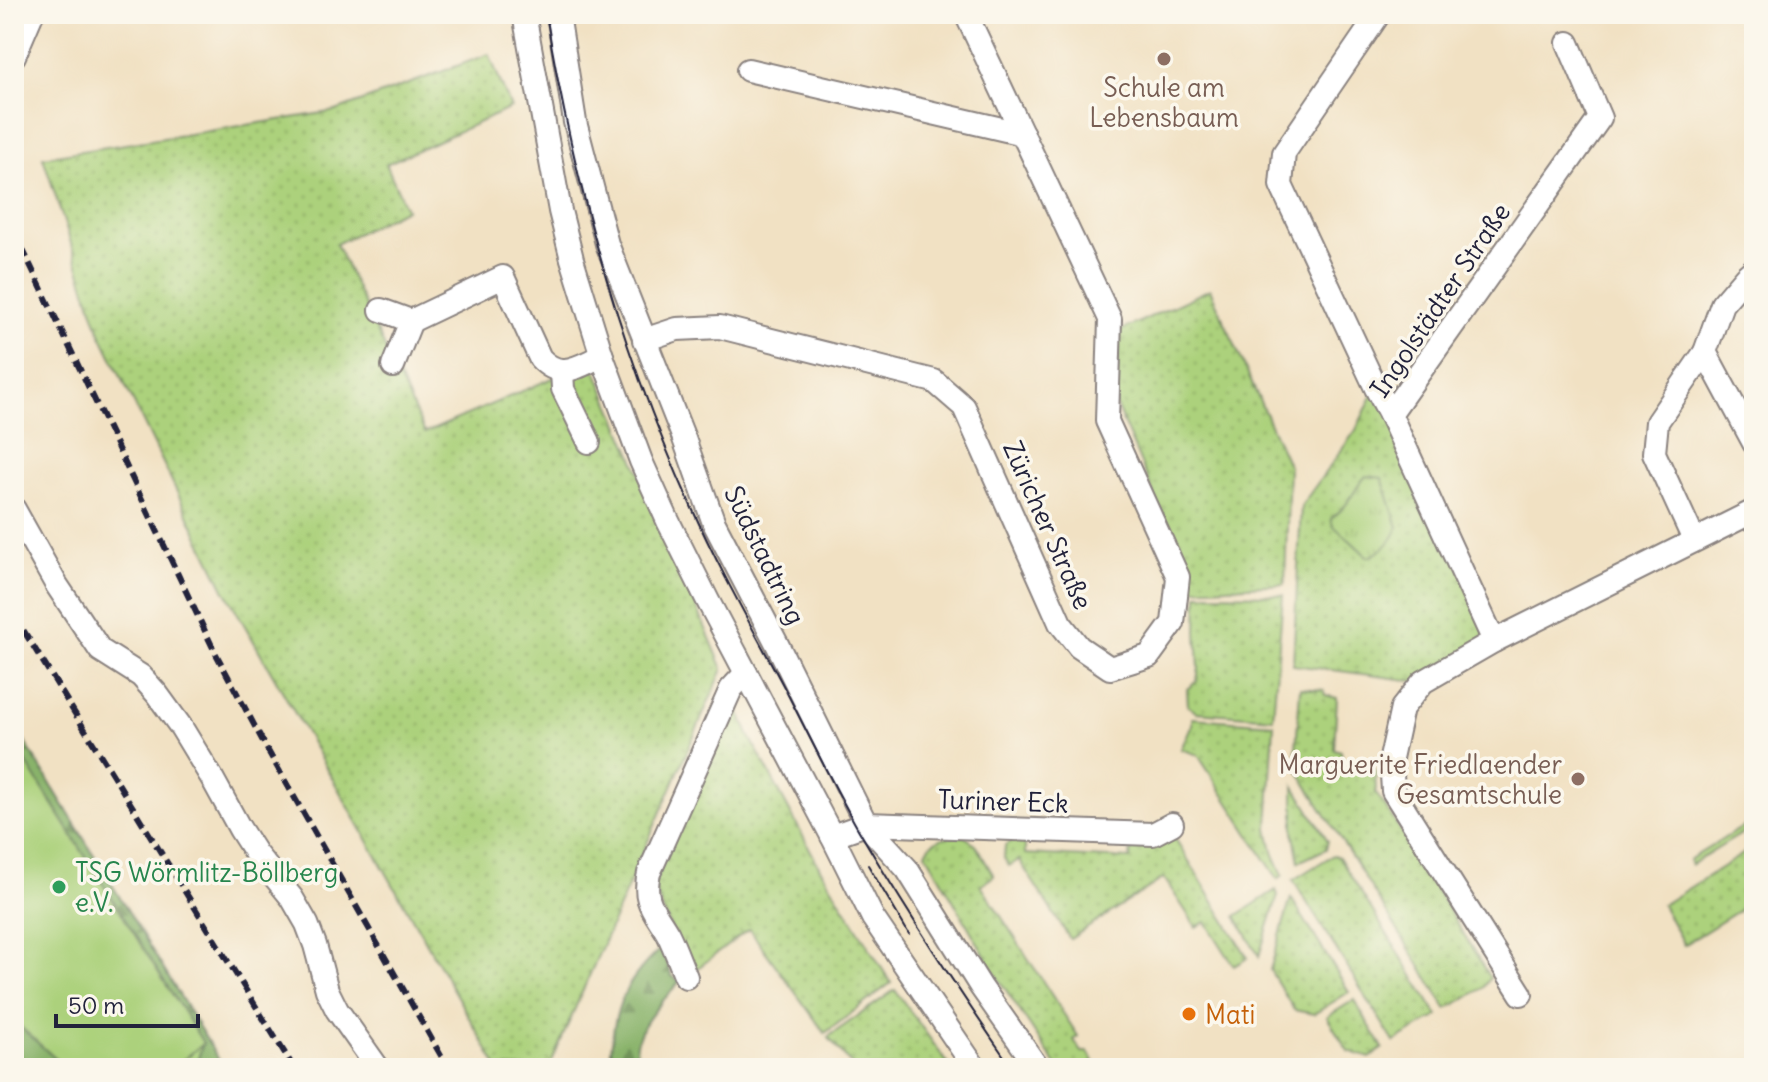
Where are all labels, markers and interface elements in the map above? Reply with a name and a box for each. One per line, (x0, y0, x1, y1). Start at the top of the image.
marker: Schule am Lebensbaum (1155, 50, 1173, 68)
place label: Schule am Lebensbaum (1089, 71, 1239, 134)
street label: Ingolstädter Straße (1363, 197, 1517, 403)
street label: Züricher Straße (996, 436, 1100, 614)
street label: Südstadtring (717, 480, 813, 630)
place label: Marguerite Friedlaender Gesamtschule (1278, 748, 1562, 811)
marker: Marguerite Friedlaender Gesamtschule (1569, 770, 1587, 788)
street label: Turiner Eck (937, 782, 1069, 820)
place label: TSG Wörmlitz-Böllberg e.V. (75, 856, 338, 919)
marker: TSG Wörmlitz-Böllberg e.V. (50, 878, 68, 896)
scale bar (56, 978, 198, 1028)
text: 50 m (68, 990, 124, 1020)
place label: Mati (1205, 998, 1255, 1031)
marker: Mati (1180, 1005, 1198, 1023)

